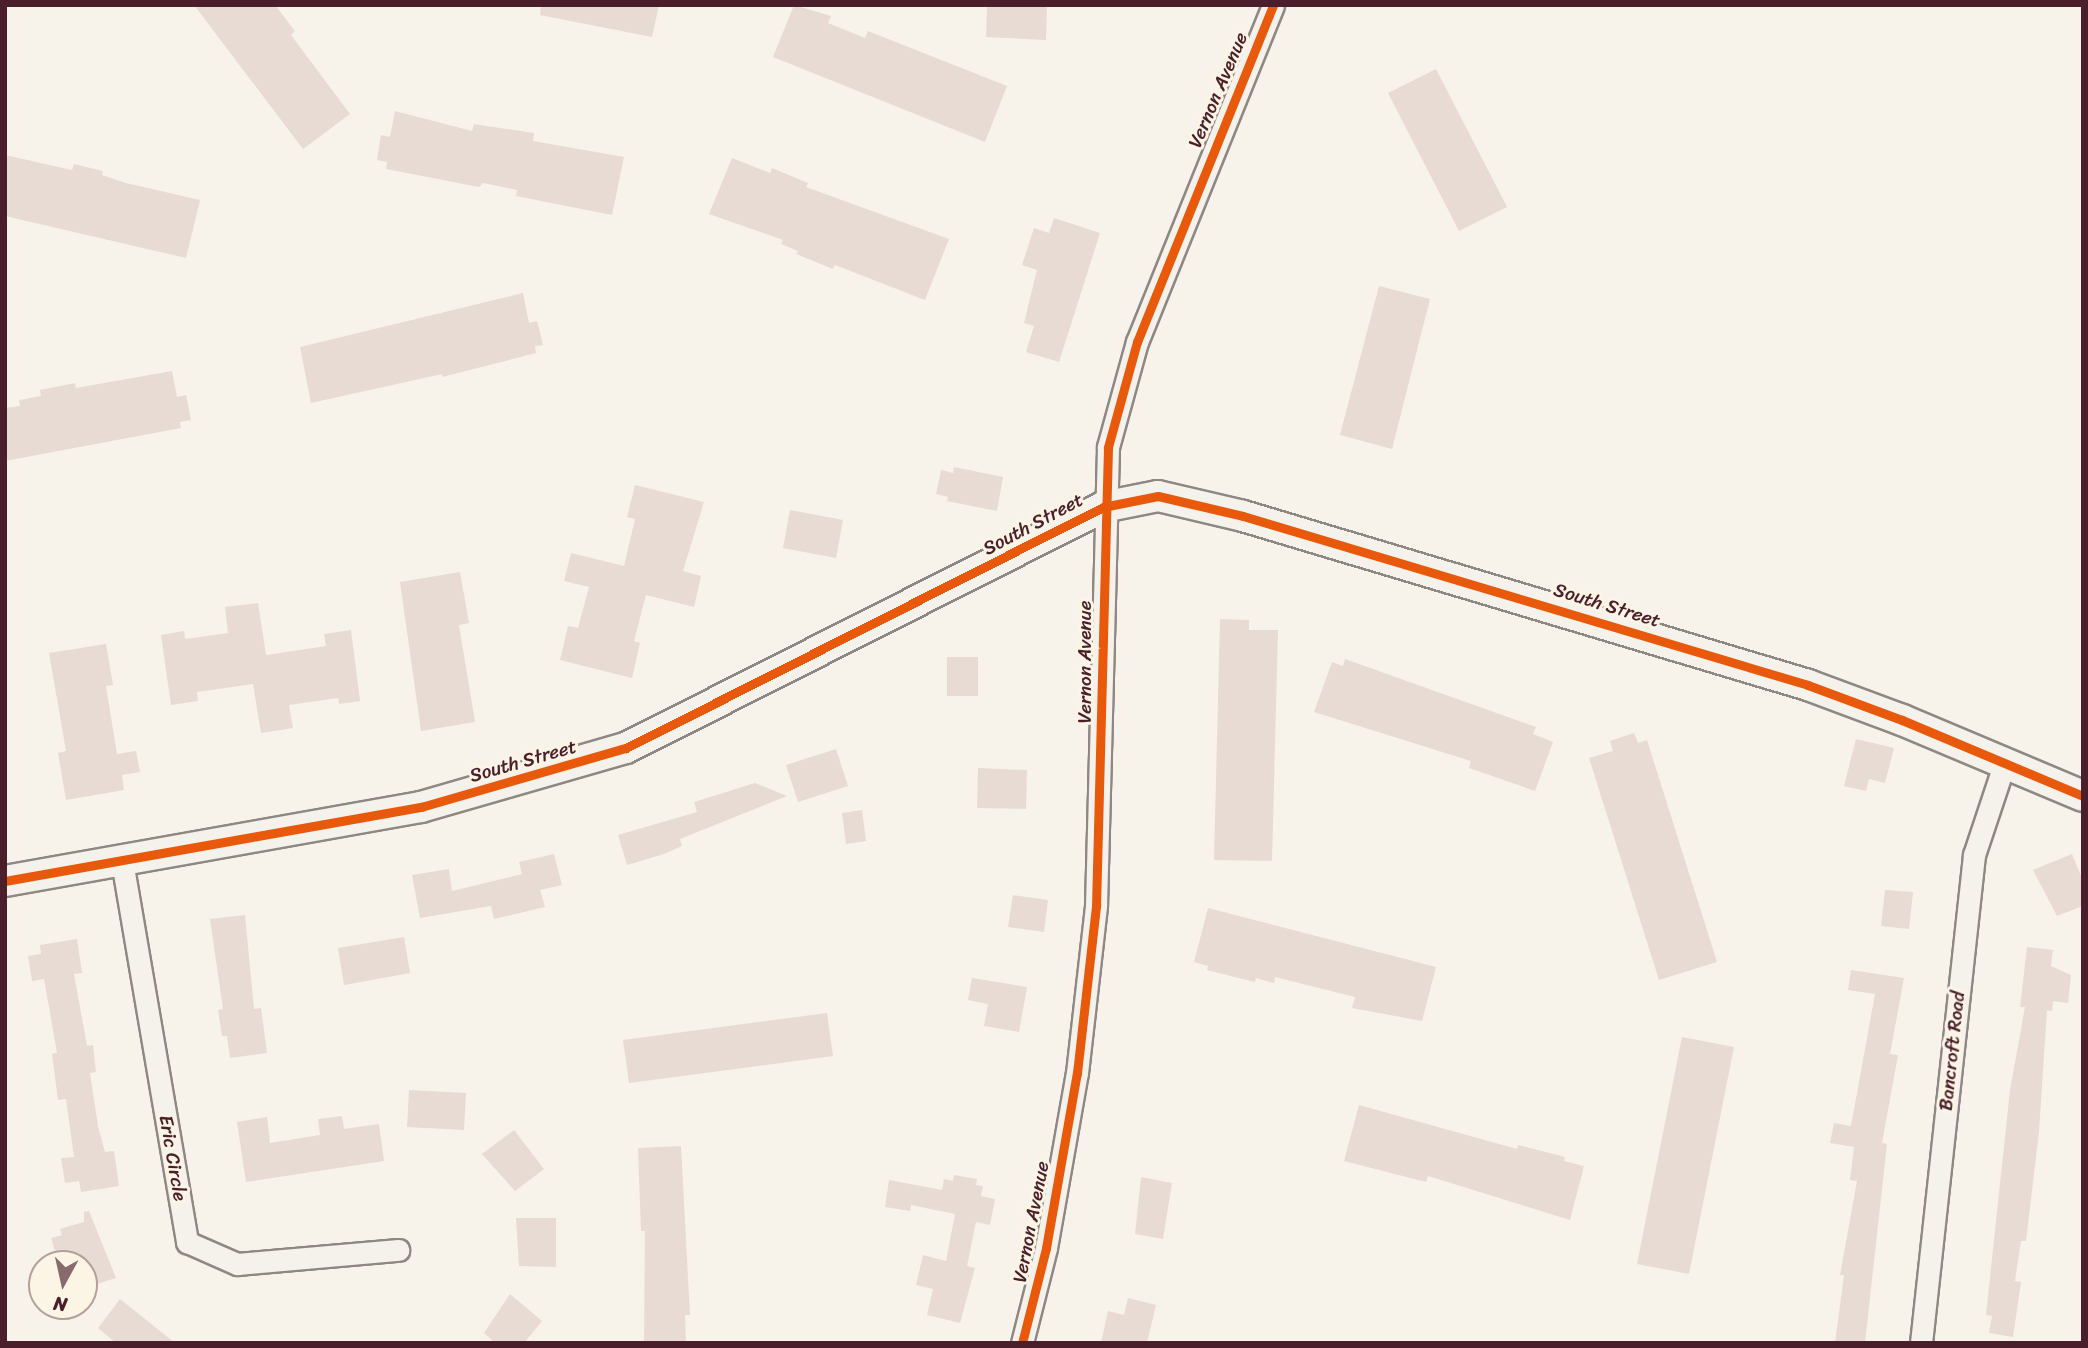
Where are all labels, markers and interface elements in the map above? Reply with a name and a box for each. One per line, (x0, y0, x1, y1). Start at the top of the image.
street label: Vernon Avenue (1183, 29, 1253, 151)
street label: South Street (979, 488, 1087, 560)
street label: South Street (1551, 578, 1663, 632)
street label: Vernon Avenue (1074, 600, 1096, 724)
street label: South Street (467, 735, 579, 787)
street label: Bancroft Road (1934, 990, 1970, 1112)
street label: Eric Circle (154, 1113, 192, 1203)
street label: Vernon Avenue (1008, 1159, 1054, 1285)
north arrow (28, 1250, 98, 1320)
text: N (51, 1287, 69, 1322)

